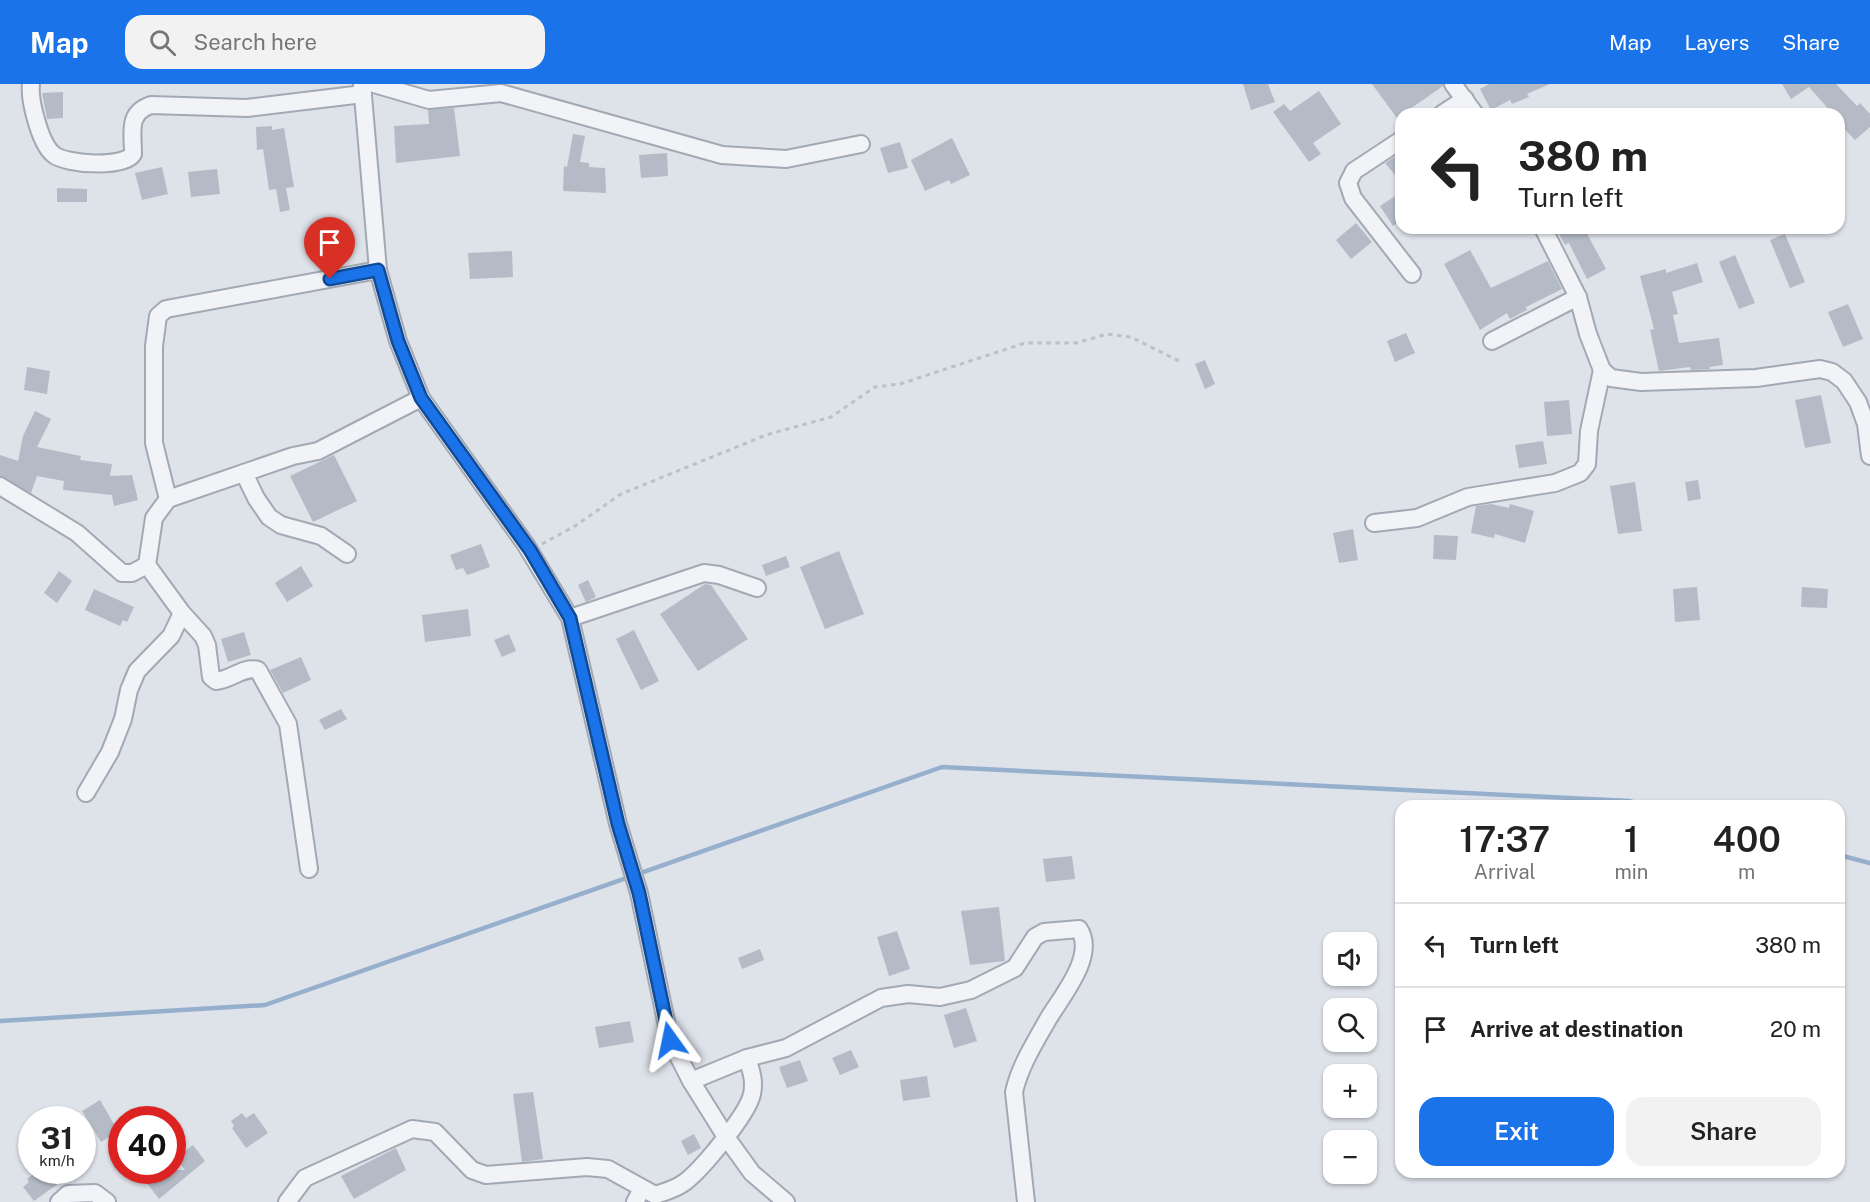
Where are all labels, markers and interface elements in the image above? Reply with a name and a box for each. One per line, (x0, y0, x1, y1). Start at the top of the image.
search box (125, 15, 545, 69)
text: Map (30, 26, 89, 59)
icon: search (146, 26, 179, 59)
text: Search here (194, 29, 317, 55)
text: Map (1609, 30, 1652, 55)
text: Layers (1685, 30, 1749, 55)
text: Share (1782, 30, 1840, 55)
text: 380 m (1518, 131, 1648, 180)
icon: left (1419, 132, 1497, 210)
text: Turn left (1518, 181, 1624, 213)
pin (304, 217, 355, 279)
icon: arrive (313, 226, 346, 259)
text: 17:37 (1459, 818, 1550, 860)
text: 1 (1624, 818, 1639, 860)
text: 400 (1712, 818, 1781, 860)
text: Arrival (1474, 860, 1536, 884)
text: min (1614, 860, 1648, 884)
text: m (1738, 860, 1755, 884)
icon: left (1419, 929, 1452, 962)
map controls (1323, 932, 1377, 1184)
button: sound (1323, 932, 1377, 986)
text: Turn left (1470, 932, 1559, 958)
text: 380 m (1755, 932, 1821, 958)
button: search (1323, 998, 1377, 1052)
position arrow (638, 1008, 702, 1072)
icon: arrive (1419, 1013, 1452, 1046)
text: Arrive at destination (1470, 1016, 1683, 1042)
text: 20 m (1770, 1016, 1821, 1042)
button: + (1323, 1064, 1377, 1118)
button: Exit (1419, 1097, 1614, 1166)
button: Share (1626, 1097, 1821, 1166)
speed limit sign: 40 (108, 1106, 186, 1184)
text: 31 (41, 1120, 73, 1156)
button: − (1323, 1130, 1377, 1184)
text: km/h (39, 1152, 75, 1169)

